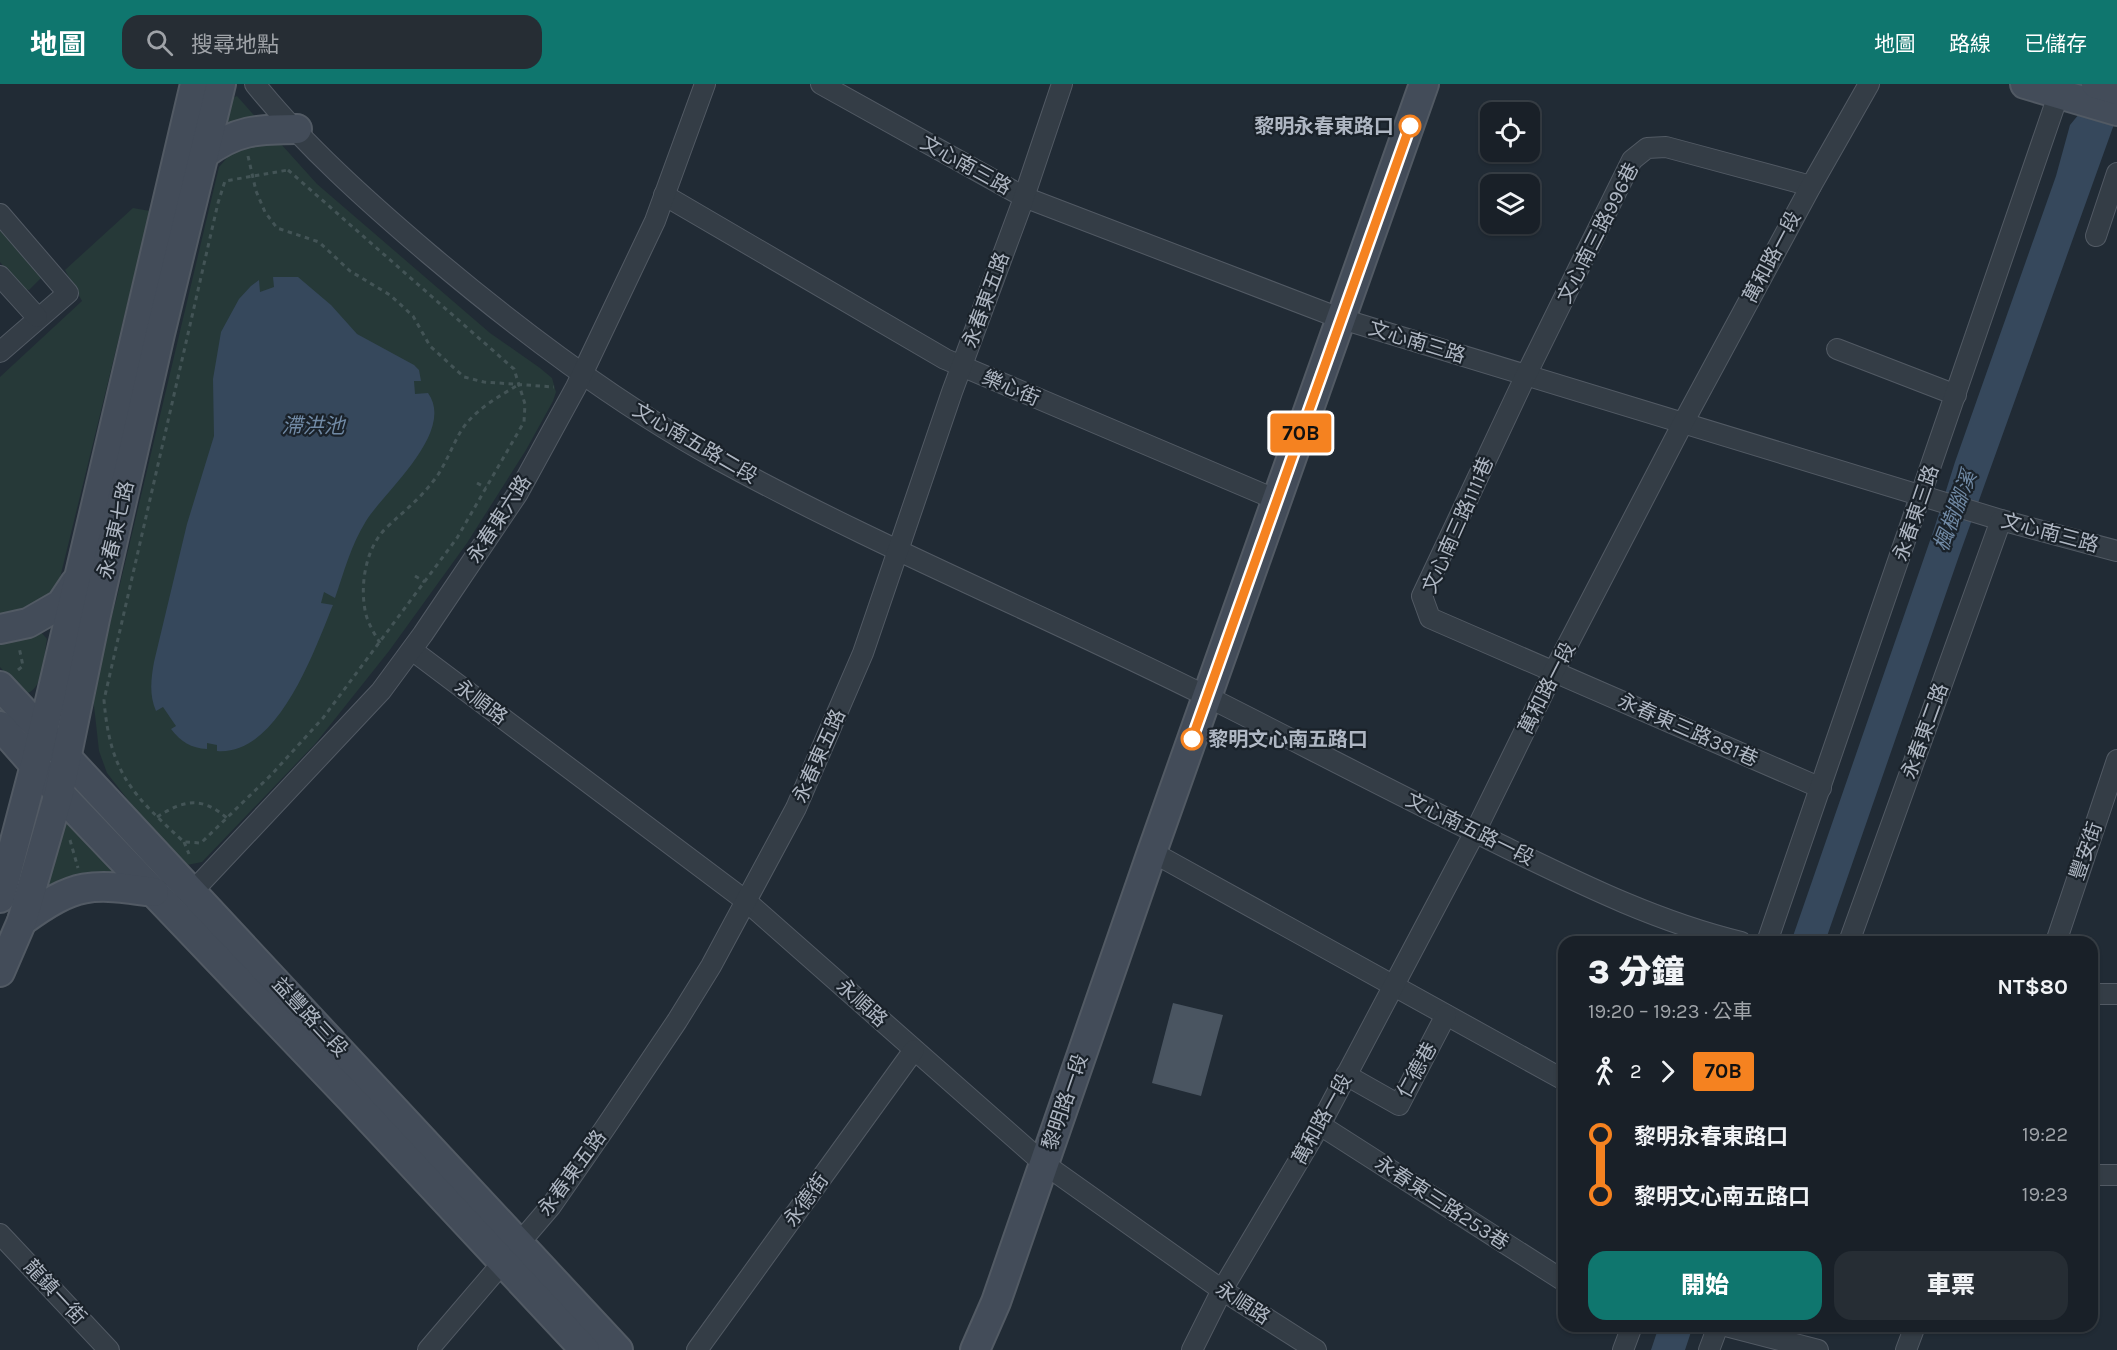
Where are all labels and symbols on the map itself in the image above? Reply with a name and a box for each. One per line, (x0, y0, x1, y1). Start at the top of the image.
place label: 黎明永春東路口 (1254, 115, 1394, 138)
marker: 黎明永春東路口 (1399, 115, 1421, 137)
street label: 文心南三路 (917, 131, 1015, 199)
street label: 文心南三路996巷 (1553, 159, 1643, 307)
street label: 萬和路一段 (1738, 207, 1806, 307)
street label: 永春東五路 (958, 249, 1014, 351)
street label: 文心南三路 (1366, 316, 1468, 368)
street label: 樂心街 (979, 366, 1043, 410)
street label: 文心南五路二段 (629, 398, 761, 488)
water label: 滯洪池 (282, 414, 346, 438)
line badge: 70B (1266, 414, 1336, 452)
street label: 文心南三路1111巷 (1418, 453, 1498, 597)
street label: 永春東三路 (1889, 462, 1943, 564)
water label: 楓樹腳溪 (1929, 465, 1982, 555)
street label: 永春東六路 (462, 471, 536, 567)
street label: 永春東七路 (94, 479, 138, 581)
street label: 文心南三路 (1999, 509, 2101, 557)
street label: 萬和路一段 (1514, 638, 1580, 738)
street label: 永順路 (450, 675, 512, 729)
street label: 永春東二路 (1897, 680, 1953, 782)
street label: 永春東三路381巷 (1614, 689, 1762, 771)
street label: 永春東五路 (788, 706, 850, 806)
marker: 黎明文心南五路口 (1181, 728, 1203, 750)
place label: 黎明文心南五路口 (1208, 728, 1368, 751)
street label: 文心南五路一段 (1402, 788, 1538, 870)
street label: 豐安街 (2065, 819, 2107, 883)
street label: 益豐路三段 (267, 973, 353, 1061)
street label: 永順路 (832, 974, 892, 1032)
street label: 仁德巷 (1392, 1038, 1442, 1102)
street label: 黎明路一段 (1038, 1051, 1092, 1153)
street label: 萬和路一段 (1288, 1070, 1356, 1168)
street label: 永春東五路 (533, 1126, 611, 1220)
street label: 永春東三路253巷 (1371, 1151, 1513, 1255)
street label: 永德街 (779, 1169, 833, 1231)
street label: 龍鎮一街 (19, 1255, 91, 1329)
street label: 永順路 (1212, 1277, 1274, 1329)

